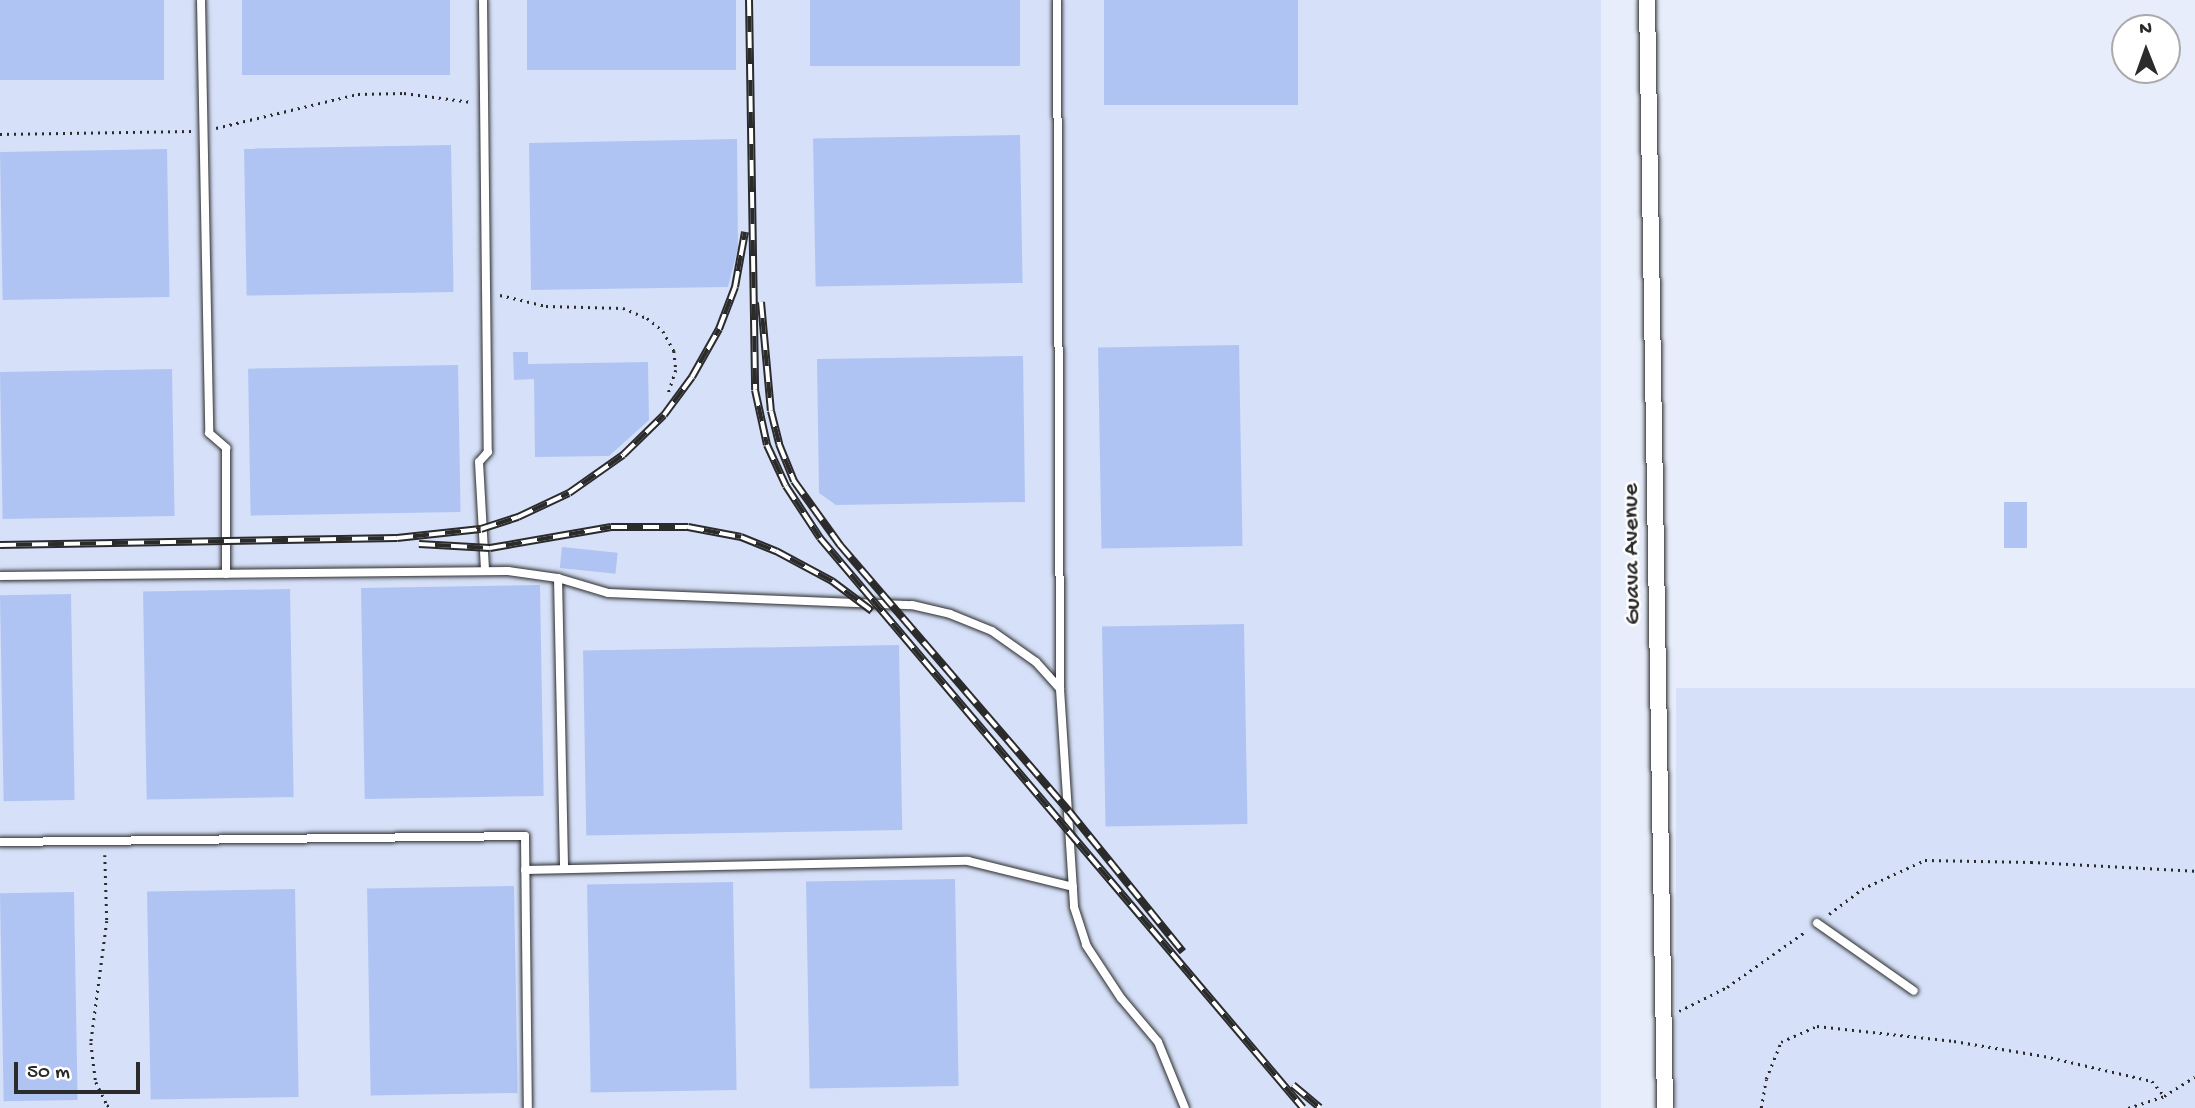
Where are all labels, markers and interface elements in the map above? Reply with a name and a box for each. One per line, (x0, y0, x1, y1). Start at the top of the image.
north arrow (2111, 14, 2181, 84)
text: N (2139, 18, 2152, 41)
street label: Guava Avenue (1617, 483, 1649, 625)
scale bar (18, 1048, 144, 1092)
text: 50 m (27, 1061, 70, 1086)

